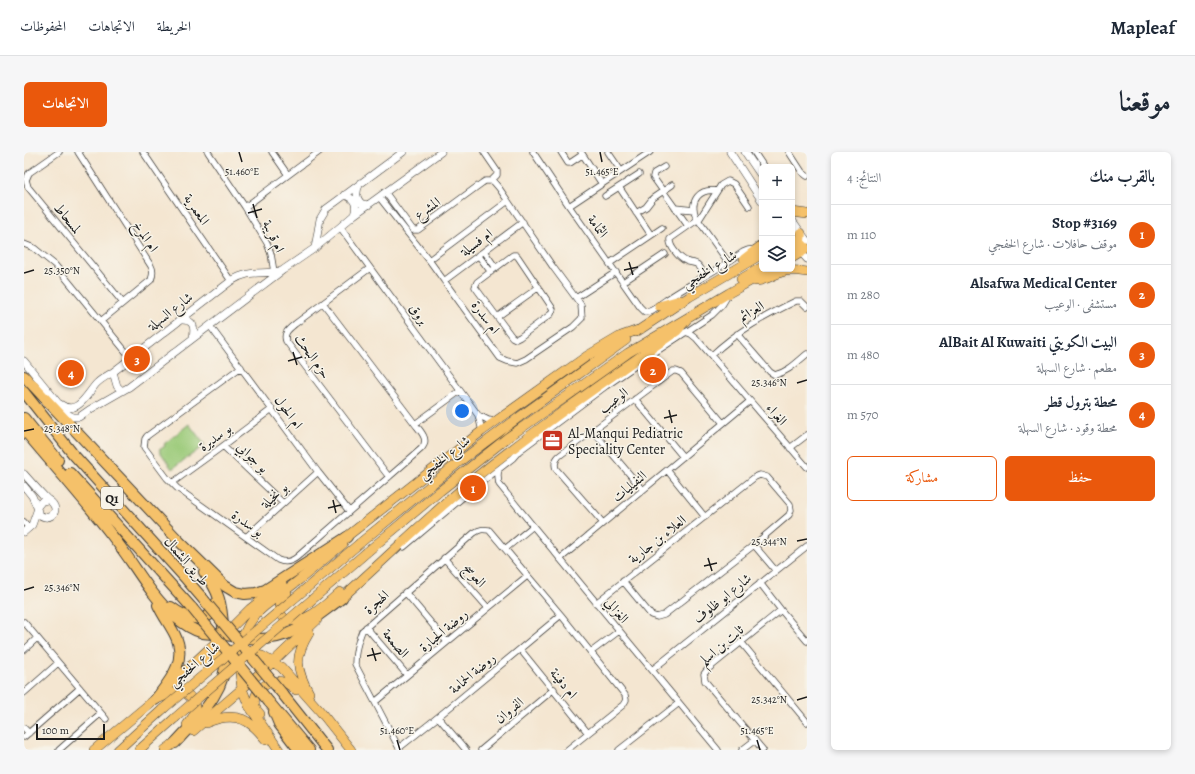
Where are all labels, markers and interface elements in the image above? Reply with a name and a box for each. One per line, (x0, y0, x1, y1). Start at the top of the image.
text: Mapleaf (1110, 15, 1175, 41)
text: المحفوظات (20, 17, 66, 36)
text: الاتجاهات (88, 17, 135, 36)
text: الخريطة (157, 17, 191, 36)
button: الاتجاهات (24, 82, 107, 127)
text: موقعنا (1119, 83, 1171, 121)
map controls (759, 164, 795, 272)
button: + (759, 164, 795, 200)
text: 51.460°E (225, 165, 259, 178)
text: 51.465°E (585, 165, 619, 178)
text: بالقرب منك (1089, 165, 1155, 188)
text: النتائج: 4 (847, 169, 881, 186)
street label: المعمرية (179, 190, 214, 229)
street label: المشرع (410, 192, 446, 226)
street label: لمسحاط (49, 199, 86, 238)
button: − (759, 200, 795, 236)
street label: الثمامة (583, 211, 612, 242)
text: Stop #3169 (1052, 213, 1117, 233)
street label: ام المرخ (126, 217, 163, 257)
street label: ام قريبة (255, 217, 289, 257)
street label: ام فسيلة (455, 224, 498, 264)
text: 110 m (847, 226, 876, 243)
text: 1 (1140, 226, 1144, 243)
text: موقف حافلات · شارع الخفجي (988, 235, 1117, 252)
button: layers (759, 236, 795, 272)
street label: شارع الخفجي (678, 246, 742, 296)
text: 25.350°N (44, 264, 80, 277)
text: Alsafwa Medical Center (970, 273, 1117, 293)
text: 280 m (847, 286, 880, 303)
text: 2 (1139, 286, 1145, 303)
street label: شارع السهلة (143, 288, 198, 337)
text: مستشفى · الوعيب (1044, 295, 1117, 312)
street label: العزائم (735, 296, 769, 329)
street label: ام سدرة (464, 297, 504, 340)
street label: بروق (404, 300, 433, 329)
street label: حزم البحث (288, 330, 335, 384)
text: البيت الكويتي AlBait Al Kuwaiti (939, 332, 1117, 352)
pin: 3 (124, 344, 150, 374)
text: 480 m (847, 346, 880, 363)
text: 3 (1139, 346, 1145, 363)
pin: 2 (640, 355, 666, 385)
pin: 4 (58, 358, 84, 388)
text: مطعم · شارع السهلة (1037, 359, 1117, 376)
text: 25.346°N (751, 376, 787, 389)
street label: الوعيب (594, 383, 632, 418)
street label: ام الحول (268, 392, 307, 435)
text: محطة بترول قطر (1045, 392, 1117, 412)
street label: الغراء (762, 399, 792, 430)
your location (452, 401, 472, 421)
text: 570 m (847, 406, 878, 423)
text: 4 (1139, 406, 1145, 423)
street label: بو سديرة (195, 419, 236, 456)
text: محطة وقود · شارع السهلة (1019, 419, 1117, 436)
text: 25.348°N (44, 422, 80, 435)
place label: Al-Manqui Pediatric Speciality Center (567, 424, 683, 459)
office icon: Al-Manqui Pediatric Speciality Center (539, 428, 565, 454)
street label: شارع الخفجي (414, 431, 476, 486)
street label: بو جوابي (231, 437, 273, 479)
button: مشاركة (847, 456, 997, 501)
button: حفظ (1005, 456, 1155, 501)
street label: النفيليات (608, 466, 651, 507)
pin: 1 (460, 473, 486, 503)
street label: بو نخيلة (256, 478, 292, 513)
road number: Q1 (101, 487, 123, 509)
street label: بو سدرة (228, 505, 268, 542)
street label: العلاء بن جارية (624, 511, 690, 568)
street label: طريق الشمال (160, 532, 213, 590)
text: 25.344°N (751, 535, 787, 548)
street label: العوسج (457, 559, 490, 593)
street label: شارع ابو ظلوف (689, 569, 757, 629)
text: 25.346°N (44, 581, 80, 594)
street label: الهجرة (360, 586, 393, 619)
street label: الغزالي (599, 593, 633, 629)
street label: روضة الحبارة (415, 604, 472, 656)
street label: ثابت بن اسلم (695, 620, 751, 674)
street label: الصمعة (378, 625, 413, 662)
street label: شارع الخفجي (165, 637, 226, 694)
street label: روضة الحمامة (445, 648, 500, 698)
street label: ام دفينة (543, 664, 582, 705)
street label: الفروان (491, 693, 528, 728)
text: 25.342°N (751, 693, 787, 706)
scale bar (36, 722, 105, 741)
text: 100 m (42, 723, 69, 738)
text: 51.460°E (380, 724, 414, 737)
text: 51.465°E (740, 724, 774, 737)

